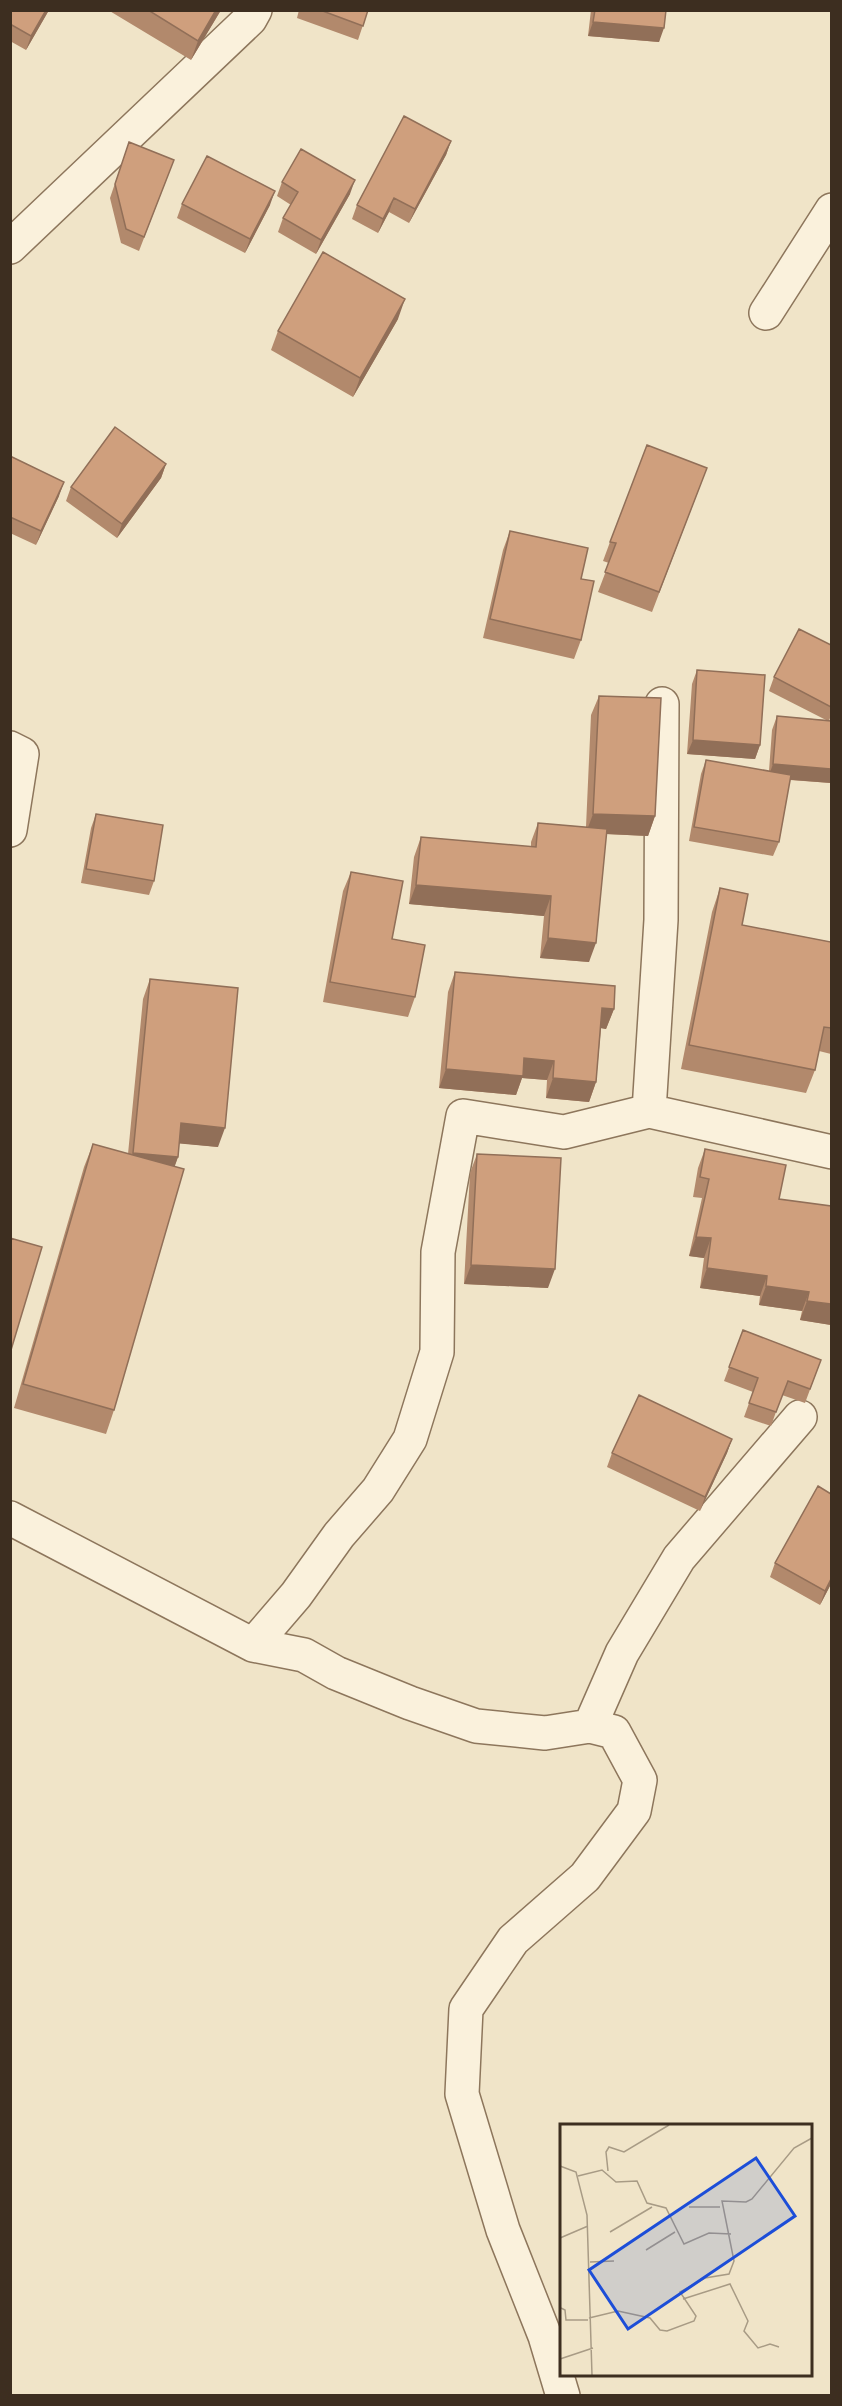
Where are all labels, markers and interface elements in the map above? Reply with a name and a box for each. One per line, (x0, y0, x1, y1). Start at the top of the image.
inset map (560, 2124, 812, 2376)

